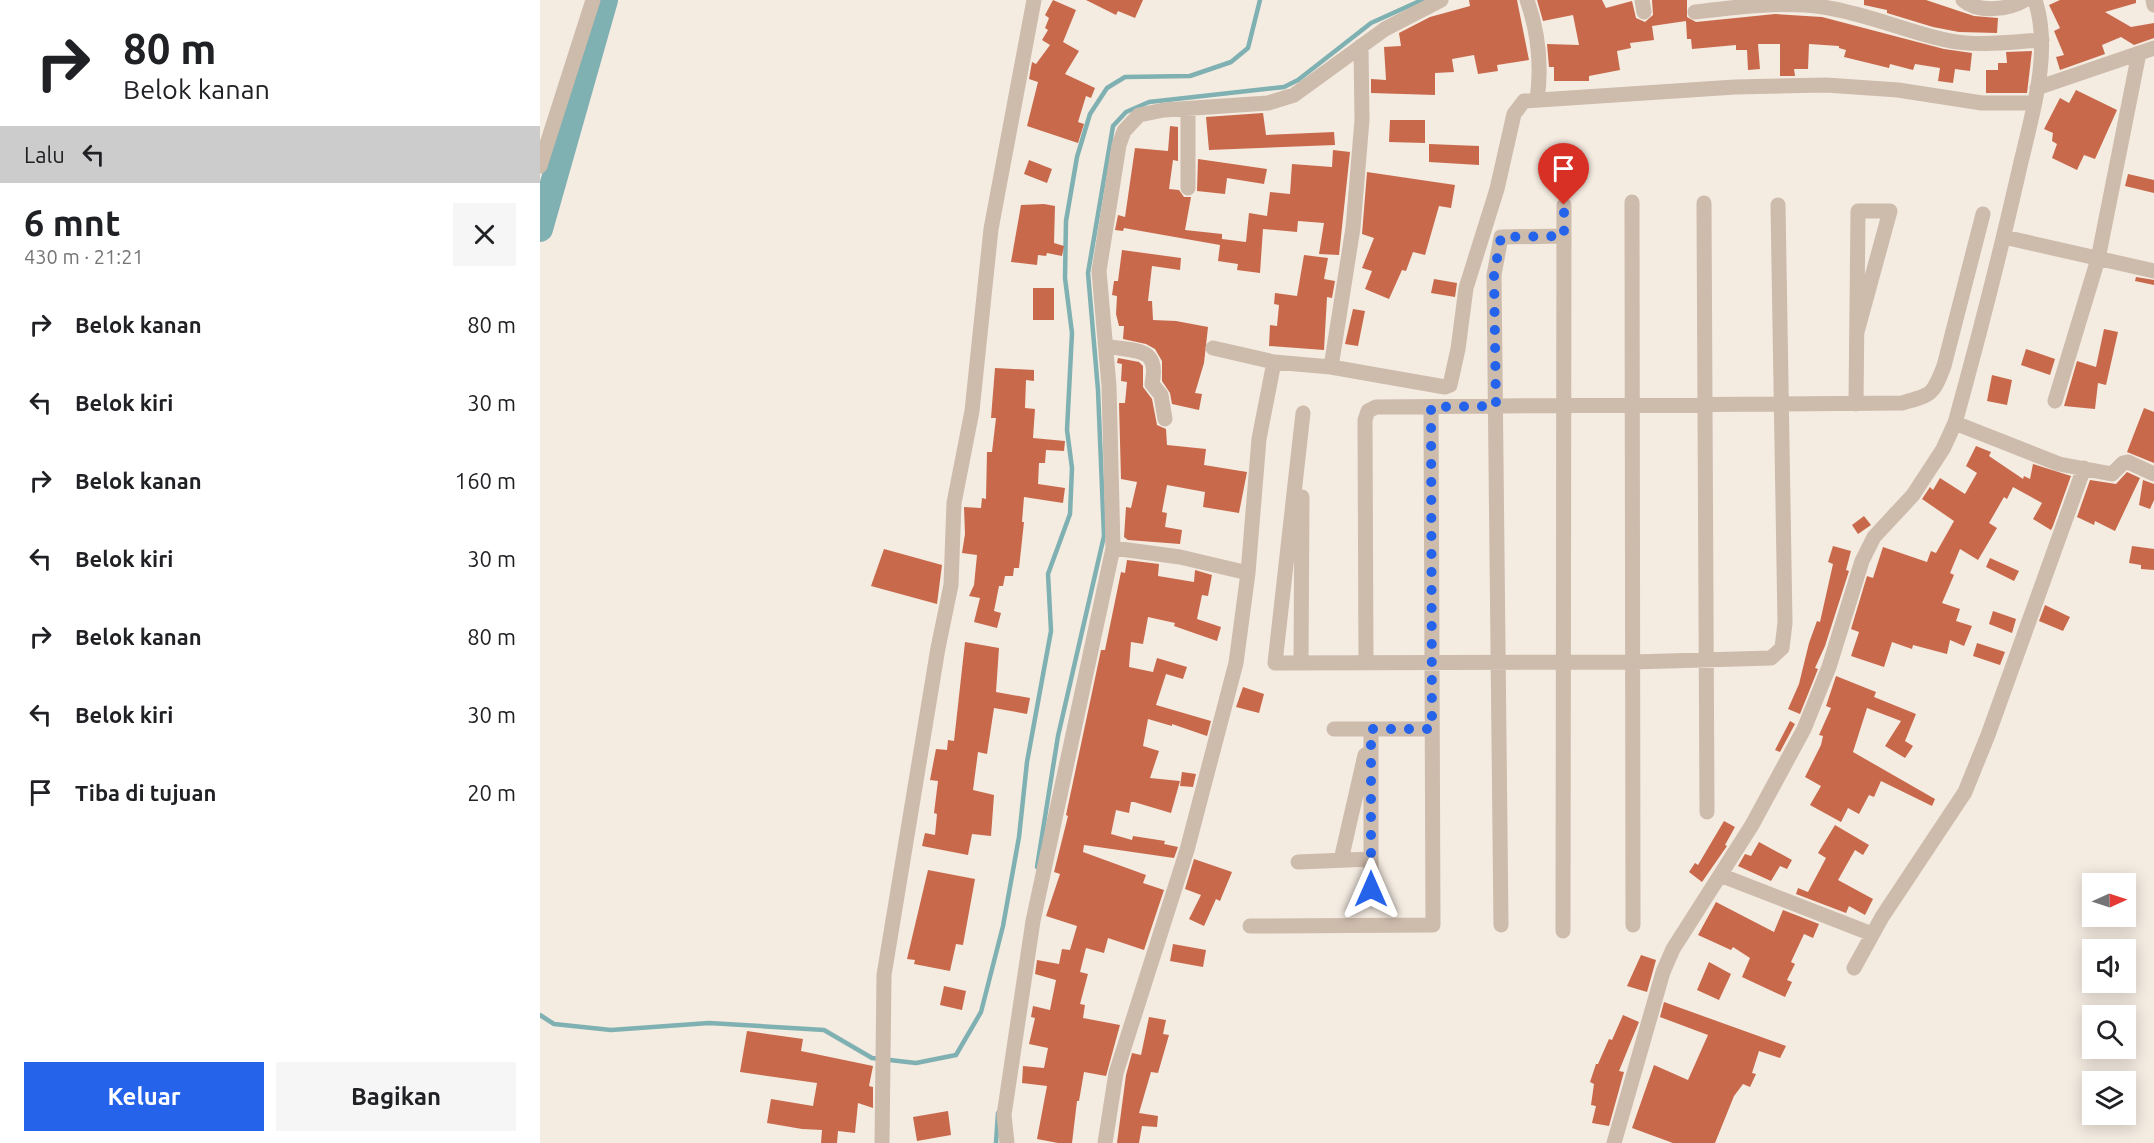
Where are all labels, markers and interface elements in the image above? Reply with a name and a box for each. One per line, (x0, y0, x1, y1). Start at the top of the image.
icon: right (24, 24, 102, 102)
text: 80 m (123, 25, 217, 72)
text: Belok kanan (123, 74, 270, 104)
icon: left (77, 138, 110, 171)
text: Lalu (24, 142, 65, 167)
pin (1538, 143, 1589, 205)
icon: arrive (1547, 152, 1580, 185)
text: 6 mnt (24, 202, 120, 243)
button: close (453, 203, 516, 266)
text: 430 m · 21:21 (24, 245, 144, 268)
icon: right (24, 308, 57, 341)
text: Belok kanan (75, 312, 202, 337)
text: 80 m (467, 312, 516, 337)
icon: left (24, 386, 57, 419)
text: Belok kiri (75, 390, 173, 415)
text: 30 m (467, 390, 516, 415)
icon: right (24, 464, 57, 497)
text: Belok kanan (75, 468, 202, 493)
text: 160 m (455, 468, 516, 493)
icon: left (24, 542, 57, 575)
text: Belok kiri (75, 546, 173, 571)
text: 30 m (467, 546, 516, 571)
icon: right (24, 620, 57, 653)
text: Belok kanan (75, 624, 202, 649)
text: 80 m (467, 624, 516, 649)
icon: left (24, 698, 57, 731)
text: Belok kiri (75, 702, 173, 727)
text: 30 m (467, 702, 516, 727)
icon: arrive (24, 776, 57, 809)
text: Tiba di tujuan (75, 780, 216, 805)
text: 20 m (467, 780, 516, 805)
position arrow (1339, 857, 1403, 921)
north arrow (2082, 873, 2136, 927)
map controls (2082, 873, 2136, 1125)
button: sound (2082, 939, 2136, 993)
button: search (2082, 1005, 2136, 1059)
button: Keluar (24, 1062, 264, 1131)
button: Bagikan (276, 1062, 516, 1131)
button: layers (2082, 1071, 2136, 1125)

